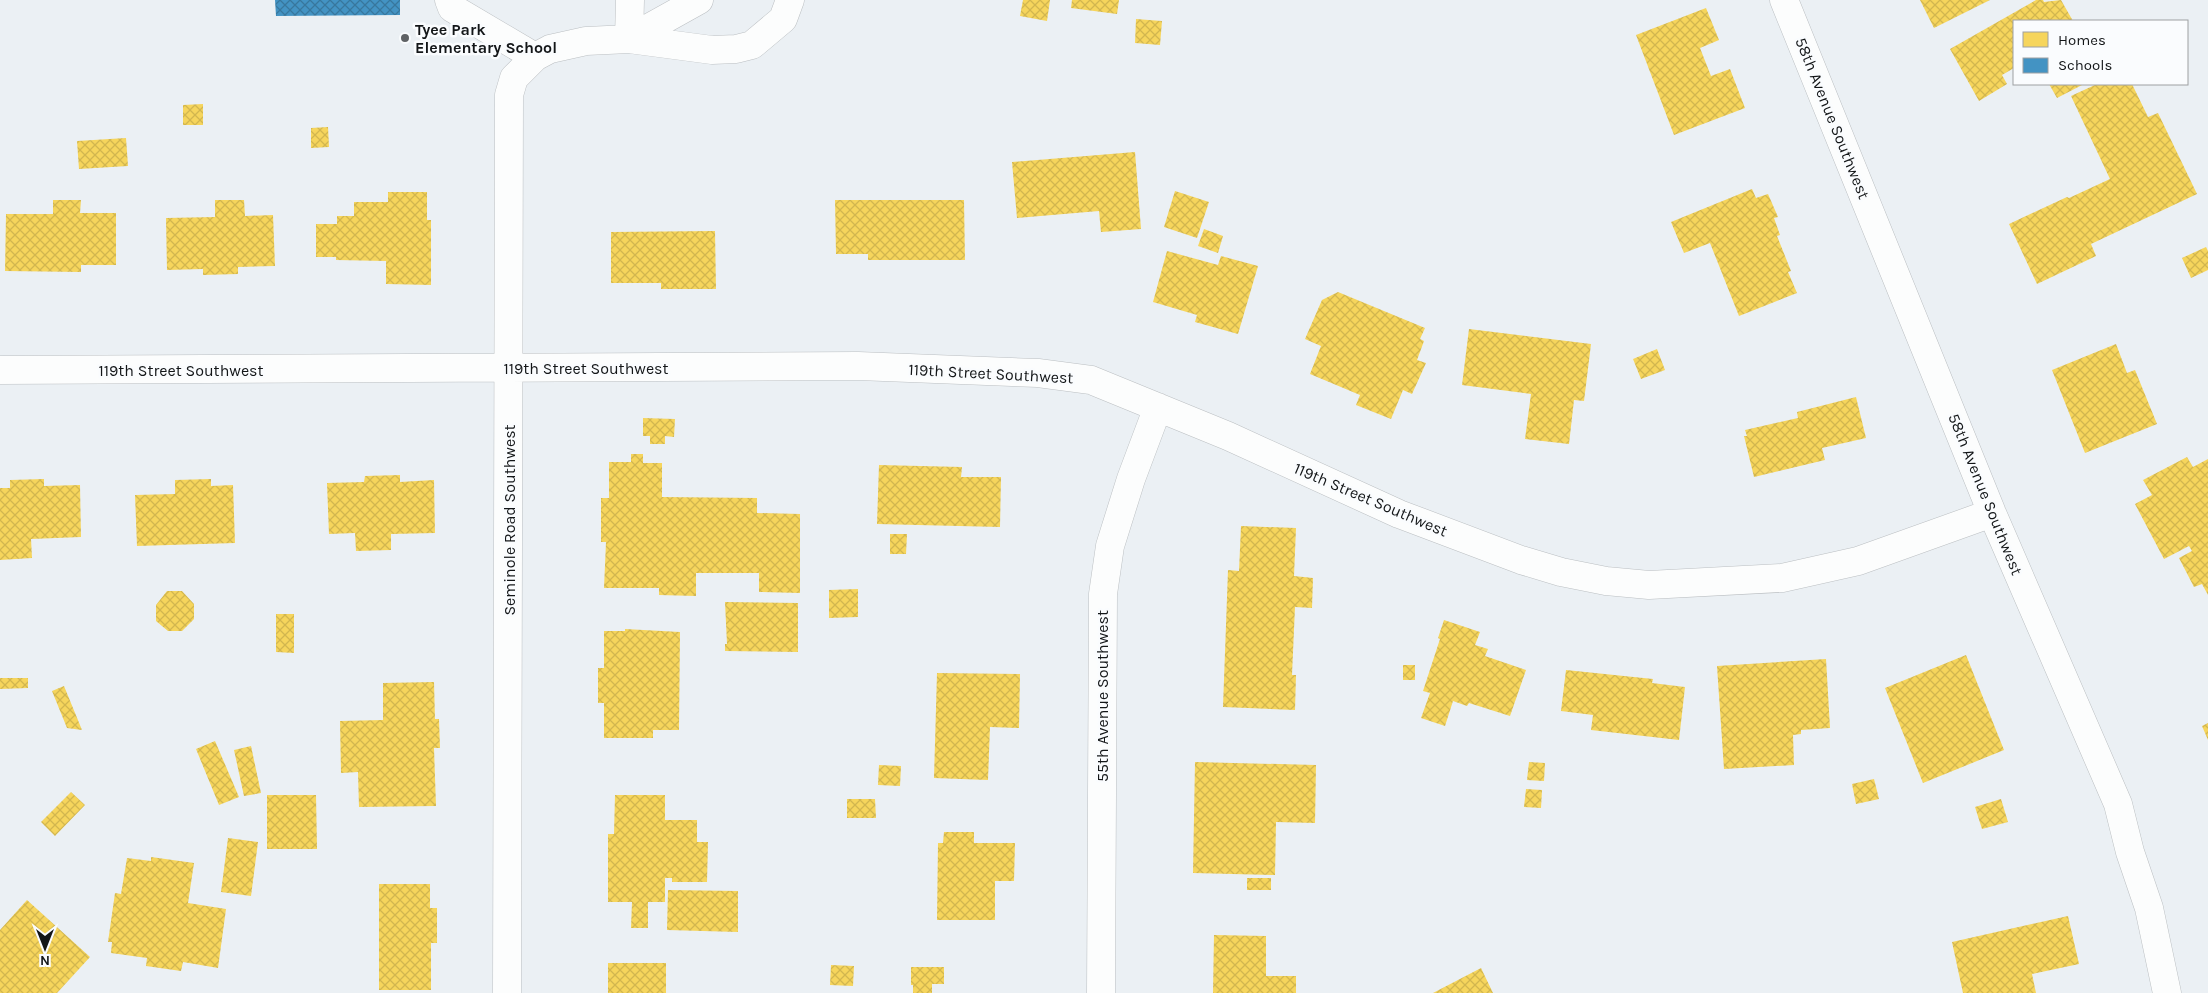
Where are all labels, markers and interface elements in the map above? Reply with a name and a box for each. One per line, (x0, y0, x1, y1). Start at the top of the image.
place label: Tyee Park Elementary School (415, 20, 557, 57)
legend (2013, 20, 2188, 85)
text: Homes (2058, 31, 2106, 49)
marker: Tyee Park Elementary School (399, 32, 411, 44)
street label: 58th Avenue Southwest (1791, 35, 1874, 202)
text: Schools (2058, 56, 2112, 74)
street label: 119th Street Southwest (503, 359, 669, 378)
street label: 119th Street Southwest (908, 360, 1074, 387)
street label: 119th Street Southwest (98, 361, 264, 380)
street label: 58th Avenue Southwest (1944, 411, 2027, 578)
street label: Seminole Road Southwest (500, 424, 519, 616)
street label: 119th Street Southwest (1291, 458, 1450, 540)
street label: 55th Avenue Southwest (1093, 610, 1112, 782)
north arrow (20, 923, 70, 973)
text: N (40, 952, 50, 969)

